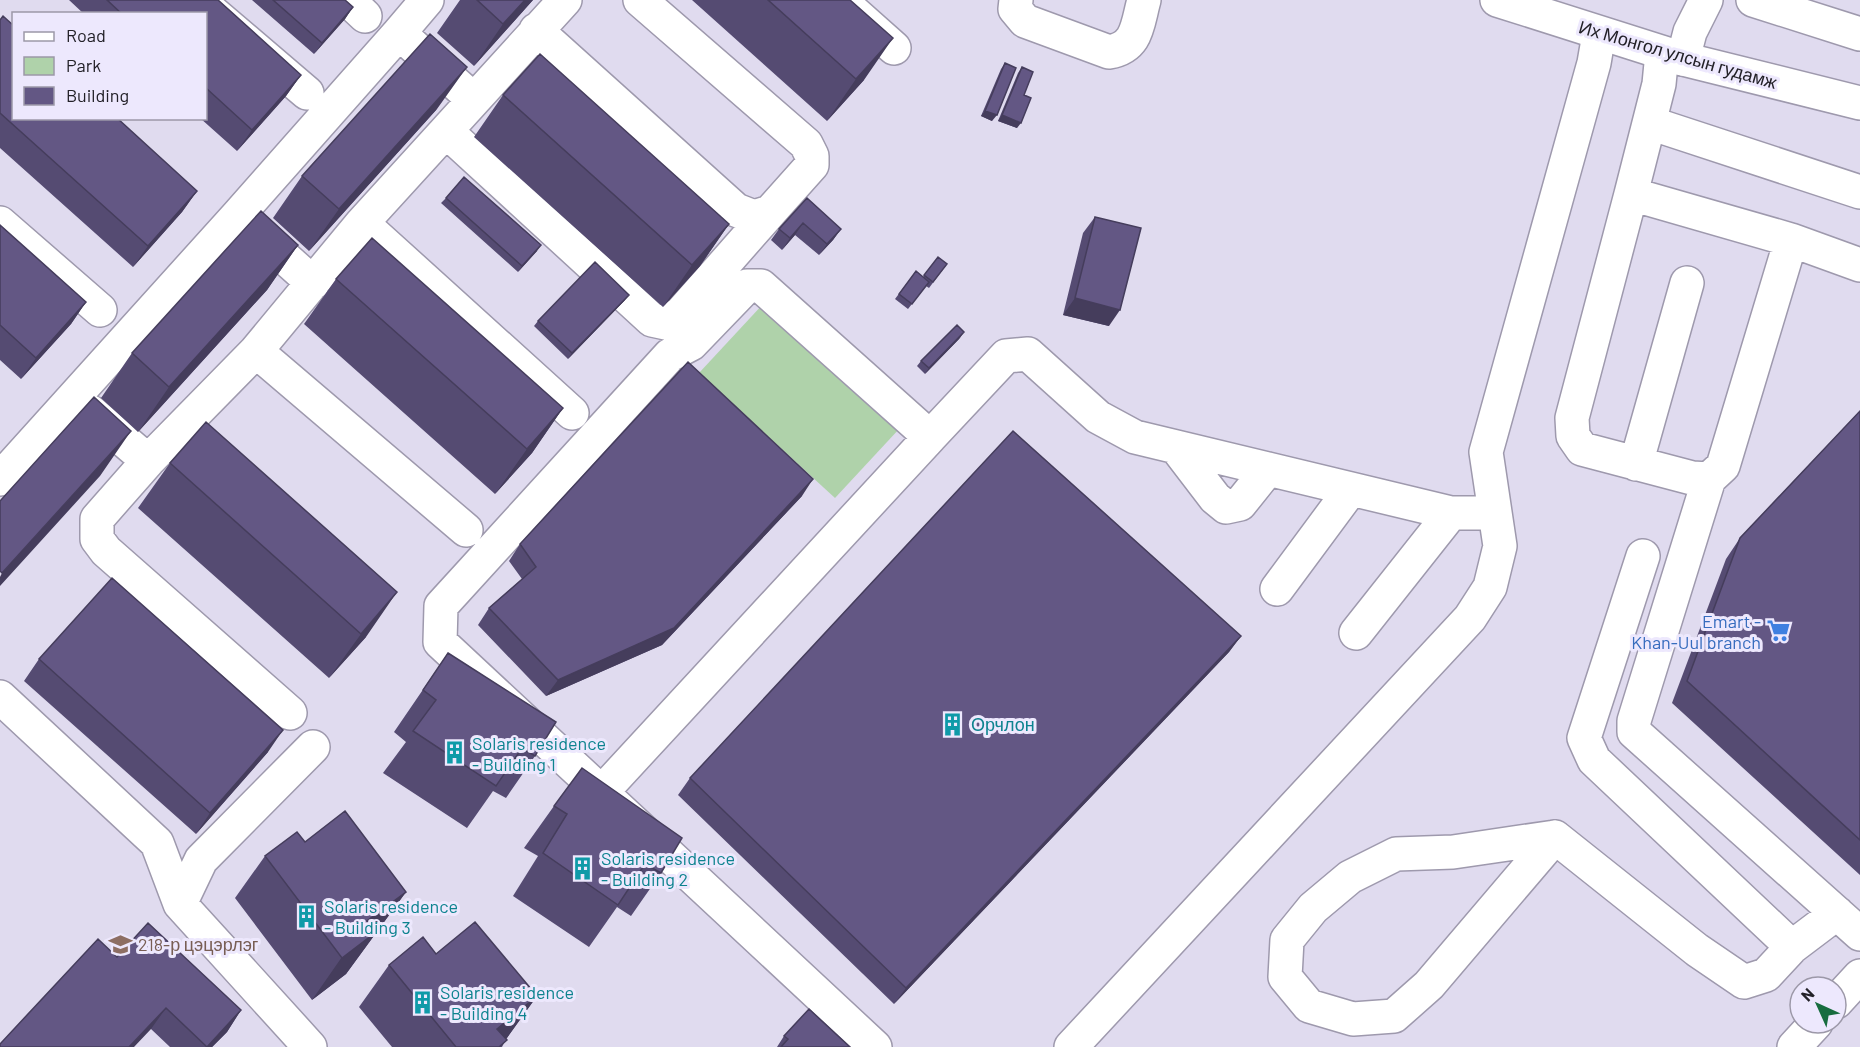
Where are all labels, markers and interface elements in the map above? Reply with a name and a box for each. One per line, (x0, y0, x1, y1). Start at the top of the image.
legend (12, 12, 207, 120)
street label: Их Монгол улсын гудамж (1576, 15, 1780, 93)
text: Road (66, 24, 106, 46)
text: Park (66, 54, 101, 76)
text: Building (66, 84, 129, 106)
place label: Emart - Khan-Uul branch (1631, 610, 1761, 653)
supermarket icon: Emart - Khan-Uul branch (1766, 618, 1792, 644)
building icon: Орчлон (940, 711, 966, 737)
place label: Орчлон (971, 713, 1035, 735)
place label: Solaris residence - Building 1 (472, 732, 606, 775)
building icon: Solaris residence - Building 1 (441, 740, 467, 766)
place label: Solaris residence - Building 2 (601, 847, 735, 890)
building icon: Solaris residence - Building 2 (570, 855, 596, 881)
place label: Solaris residence - Building 3 (324, 895, 458, 938)
building icon: Solaris residence - Building 3 (293, 903, 319, 929)
school or university icon: 218-р цэцэрлэг (107, 931, 133, 957)
place label: 218-р цэцэрлэг (138, 933, 259, 955)
north arrow (1788, 975, 1848, 1035)
place label: Solaris residence - Building 4 (440, 981, 574, 1024)
text: N (1797, 984, 1818, 1005)
building icon: Solaris residence - Building 4 (409, 989, 435, 1015)

